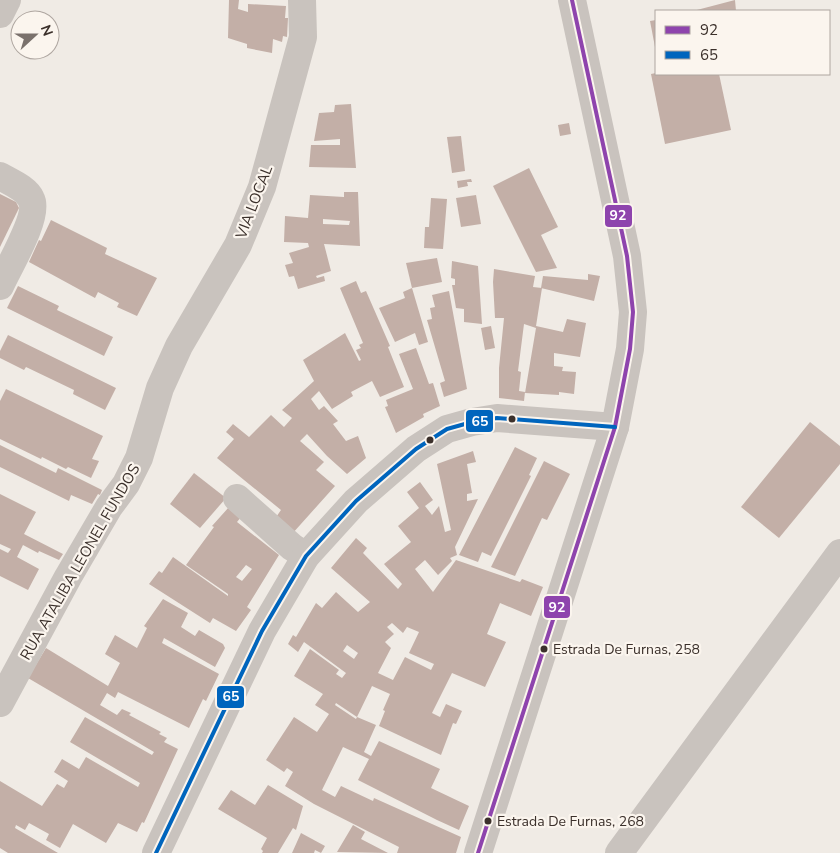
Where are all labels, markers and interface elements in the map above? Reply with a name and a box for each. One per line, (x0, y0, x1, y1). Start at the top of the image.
north arrow (10, 10, 60, 60)
legend (655, 10, 830, 75)
text: 92 (700, 20, 718, 40)
text: N (36, 22, 57, 39)
text: 65 (700, 45, 718, 65)
street label: VIA LOCAL (231, 162, 277, 242)
line badge: 92 (604, 204, 633, 228)
text: 92 (610, 206, 626, 225)
line badge: 65 (465, 409, 494, 433)
text: 65 (472, 412, 488, 431)
unlabelled marker (507, 414, 517, 424)
unlabelled marker (425, 435, 435, 445)
street label: RUA ATALIBA LEONEL FUNDOS (15, 460, 145, 664)
line badge: 92 (543, 595, 571, 619)
text: 92 (549, 598, 565, 617)
place label: Estrada De Furnas, 258 (553, 640, 700, 659)
marker: Estrada De Furnas, 258 (539, 644, 549, 654)
line badge: 65 (216, 685, 245, 709)
text: 65 (223, 687, 239, 706)
place label: Estrada De Furnas, 268 (497, 812, 644, 831)
marker: Estrada De Furnas, 268 (483, 816, 493, 826)

